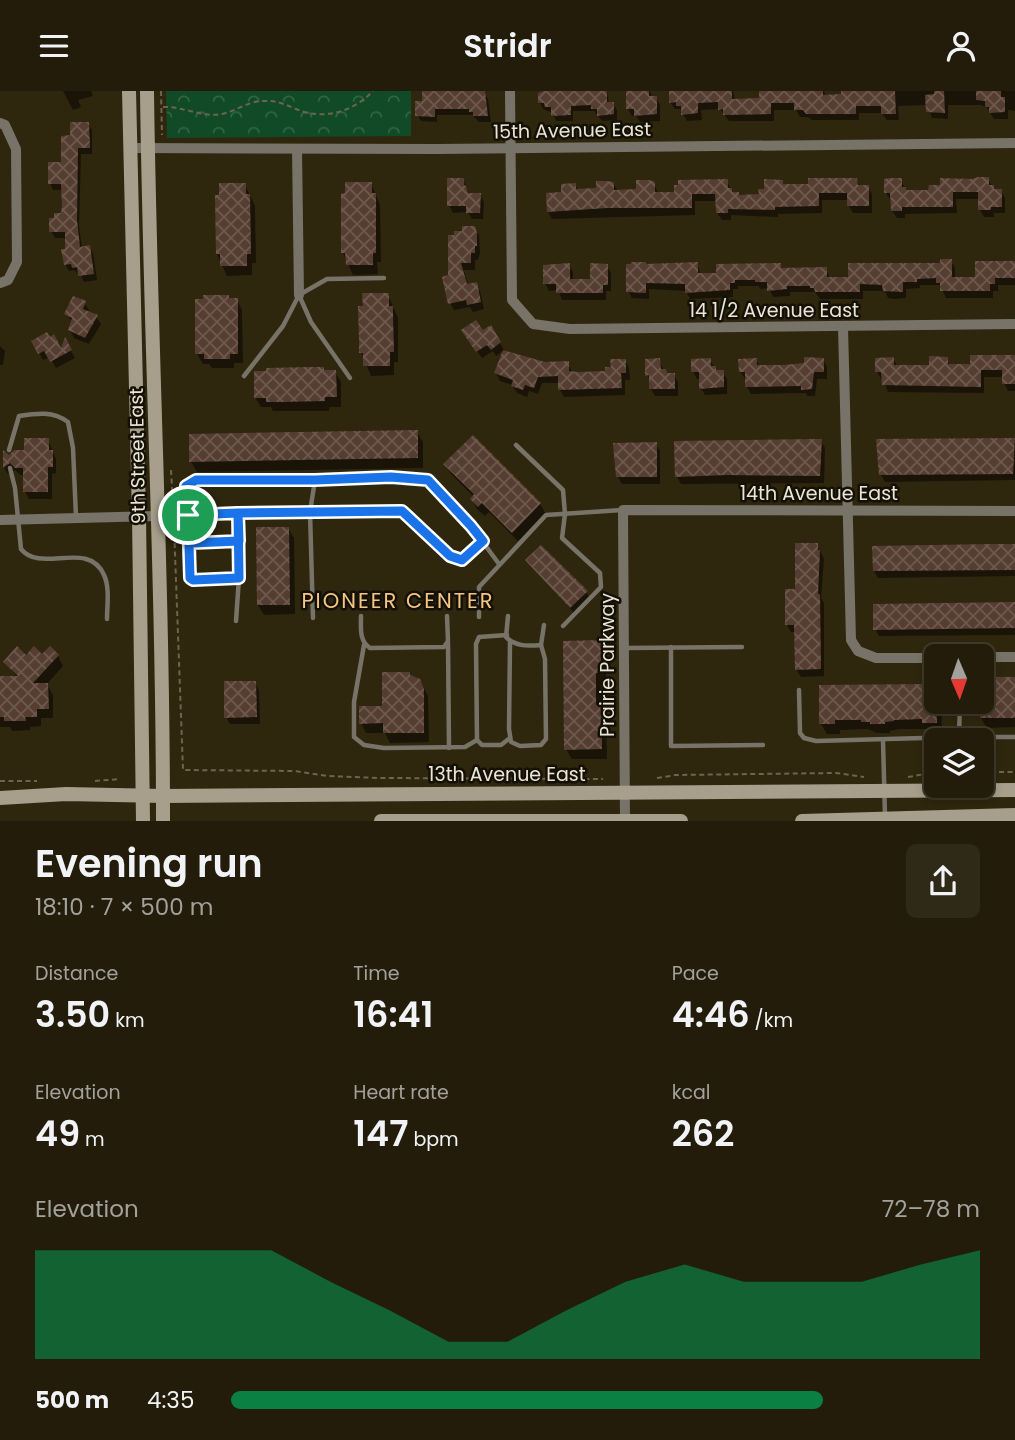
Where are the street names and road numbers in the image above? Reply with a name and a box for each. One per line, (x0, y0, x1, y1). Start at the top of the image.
street label: 15th Avenue East (493, 116, 651, 145)
street label: 14 1/2 Avenue East (689, 297, 859, 324)
street label: 9th Street East (123, 388, 152, 524)
street label: 14th Avenue East (740, 480, 898, 507)
street label: Prairie Parkway (594, 593, 621, 737)
street label: 13th Avenue East (428, 761, 586, 788)

